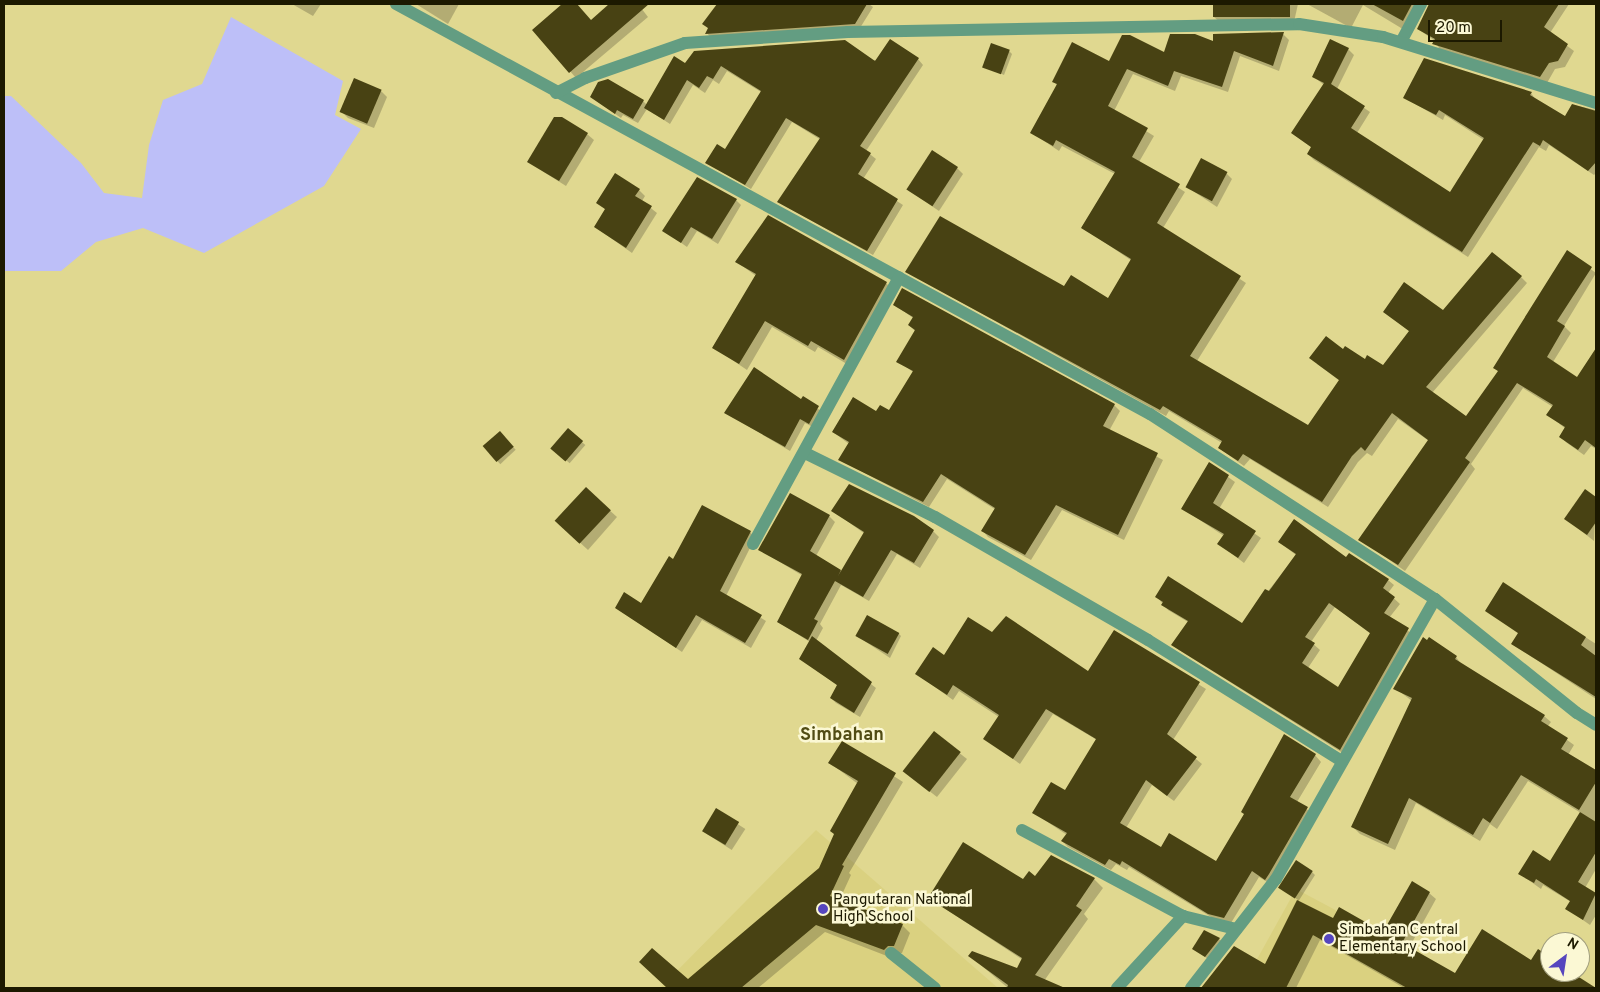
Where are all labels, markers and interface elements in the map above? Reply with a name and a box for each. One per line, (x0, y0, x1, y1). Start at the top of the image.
scale bar (1430, 10, 1504, 42)
text: 20 m (1436, 19, 1471, 38)
district label: Simbahan (800, 725, 884, 747)
place label: Pangutaran National High School (833, 891, 971, 926)
marker: Pangutaran National High School (817, 903, 829, 915)
place label: Simbahan Central Elementary School (1339, 921, 1466, 956)
north arrow (1540, 932, 1590, 982)
marker: Simbahan Central Elementary School (1323, 933, 1335, 945)
text: N (1564, 935, 1581, 954)

